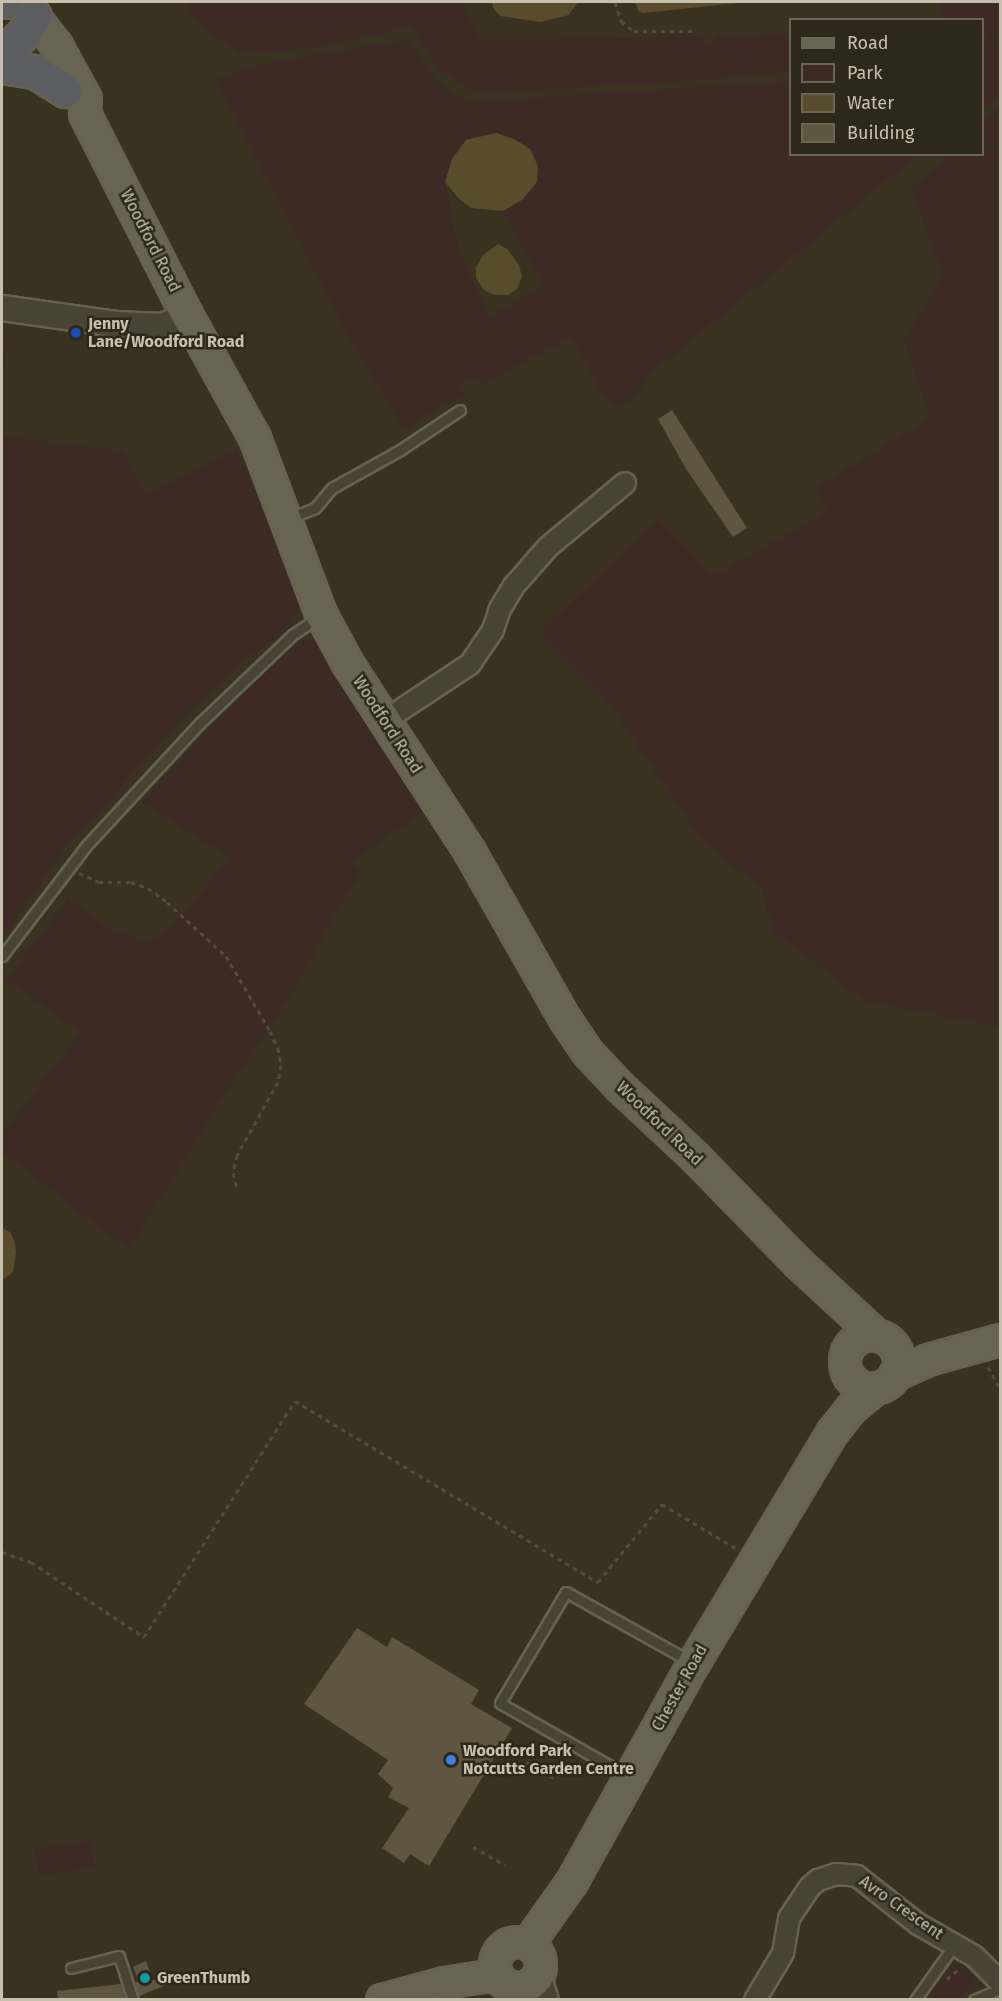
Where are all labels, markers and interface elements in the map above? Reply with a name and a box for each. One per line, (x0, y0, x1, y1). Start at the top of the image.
legend (789, 18, 984, 156)
text: Road (847, 32, 889, 54)
text: Park (847, 62, 882, 84)
text: Water (847, 92, 894, 114)
text: Building (847, 122, 914, 144)
street label: Woodford Road (116, 187, 184, 295)
place label: Jenny Lane/Woodford Road (88, 314, 244, 352)
marker: Jenny Lane/Woodford Road (69, 326, 83, 340)
street label: Woodford Road (348, 673, 426, 777)
street label: Woodford Road (612, 1078, 706, 1170)
street label: Chester Road (648, 1641, 712, 1735)
place label: Woodford Park Notcutts Garden Centre (463, 1741, 634, 1779)
marker: Woodford Park Notcutts Garden Centre (444, 1753, 458, 1767)
street label: Avro Crescent (855, 1872, 947, 1944)
place label: GreenThumb (157, 1968, 250, 1988)
marker: GreenThumb (138, 1971, 152, 1985)

